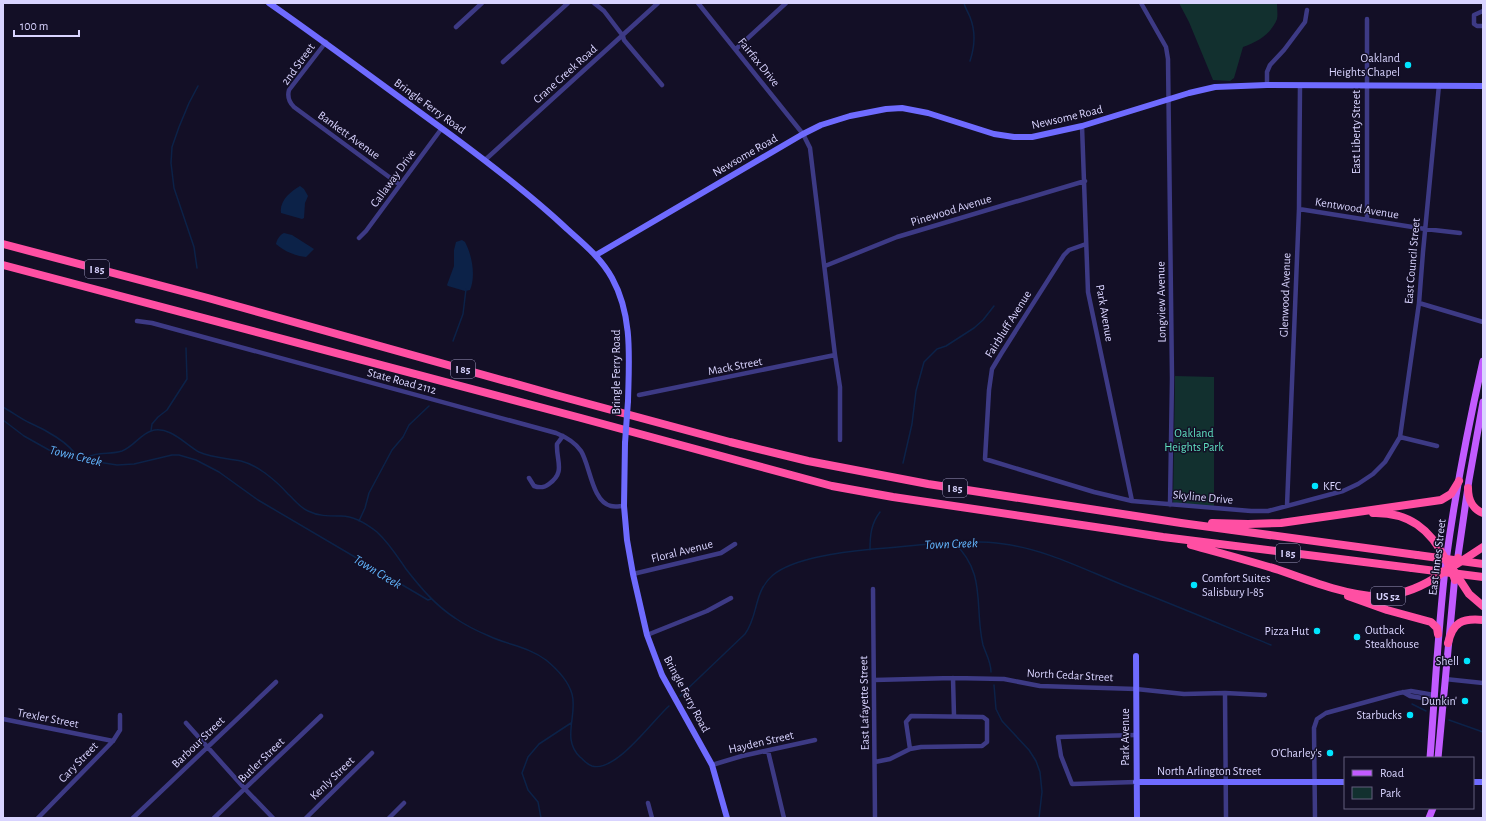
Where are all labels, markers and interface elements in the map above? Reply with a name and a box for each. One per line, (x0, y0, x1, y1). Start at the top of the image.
scale bar (14, 12, 79, 38)
text: 100 m (20, 20, 48, 32)
street label: Fairfax Drive (736, 36, 782, 88)
street label: 2nd Street (279, 41, 317, 87)
street label: Crane Creek Road (531, 42, 599, 106)
place label: Oakland Heights Chapel (1329, 52, 1400, 78)
marker: Oakland Heights Chapel (1403, 60, 1413, 70)
street label: Bringle Ferry Road (392, 76, 468, 137)
street label: East Liberty Street (1350, 90, 1363, 174)
street label: Newsome Road (1030, 103, 1104, 131)
street label: Bankett Avenue (316, 109, 382, 161)
street label: Newsome Road (710, 132, 780, 178)
street label: Callaway Drive (368, 147, 419, 210)
street label: Pinewood Avenue (909, 192, 993, 228)
street label: Kentwood Avenue (1314, 195, 1400, 221)
street label: East Council Street (1402, 217, 1422, 304)
street label: Glenwood Avenue (1278, 253, 1292, 337)
road number: I 85 (85, 260, 109, 278)
street label: Longview Avenue (1154, 261, 1168, 343)
street label: Park Avenue (1094, 284, 1116, 342)
street label: Fairbluff Avenue (983, 288, 1033, 360)
street label: Bringle Ferry Road (610, 330, 623, 414)
street label: Mack Street (707, 355, 763, 377)
road number: I 85 (451, 360, 475, 378)
street label: State Road 2112 (366, 366, 438, 396)
park label: Oakland Heights Park (1164, 427, 1224, 453)
water label: Town Creek (48, 444, 103, 469)
road number: I 85 (943, 479, 967, 497)
place label: KFC (1323, 480, 1341, 492)
marker: KFC (1310, 481, 1320, 491)
street label: Skyline Drive (1172, 488, 1234, 507)
street label: East Innes Street (1426, 518, 1448, 596)
water label: Town Creek (924, 537, 978, 552)
street label: Floral Avenue (650, 538, 714, 564)
road number: I 85 (1276, 544, 1300, 562)
water label: Town Creek (351, 553, 404, 592)
place label: Comfort Suites Salisbury I-85 (1202, 572, 1270, 599)
marker: Comfort Suites Salisbury I-85 (1189, 580, 1199, 590)
road number: US 52 (1371, 587, 1405, 605)
place label: Outback Steakhouse (1365, 624, 1419, 650)
place label: Pizza Hut (1264, 625, 1309, 637)
marker: Pizza Hut (1312, 626, 1322, 636)
marker: Outback Steakhouse (1352, 632, 1362, 642)
street label: Bringle Ferry Road (661, 654, 712, 735)
place label: Shell (1436, 655, 1459, 667)
street label: East Lafayette Street (857, 656, 872, 750)
marker: Shell (1462, 656, 1472, 666)
street label: North Cedar Street (1026, 667, 1114, 683)
place label: Dunkin' (1421, 695, 1457, 707)
marker: Dunkin' (1460, 696, 1470, 706)
street label: Trexler Street (16, 706, 80, 730)
street label: Park Avenue (1119, 708, 1131, 766)
place label: Starbucks (1356, 709, 1402, 721)
marker: Starbucks (1405, 710, 1415, 720)
street label: Barbour Street (169, 714, 227, 770)
street label: Hayden Street (727, 729, 795, 756)
street label: Butler Street (236, 735, 287, 785)
street label: Cary Street (56, 739, 101, 785)
place label: O'Charley's (1271, 747, 1322, 760)
marker: O'Charley's (1325, 748, 1335, 758)
street label: Kenly Street (308, 754, 357, 803)
legend (1344, 757, 1474, 809)
street label: North Arlington Street (1157, 765, 1261, 777)
text: Road (1380, 767, 1404, 779)
text: Park (1380, 787, 1401, 799)

